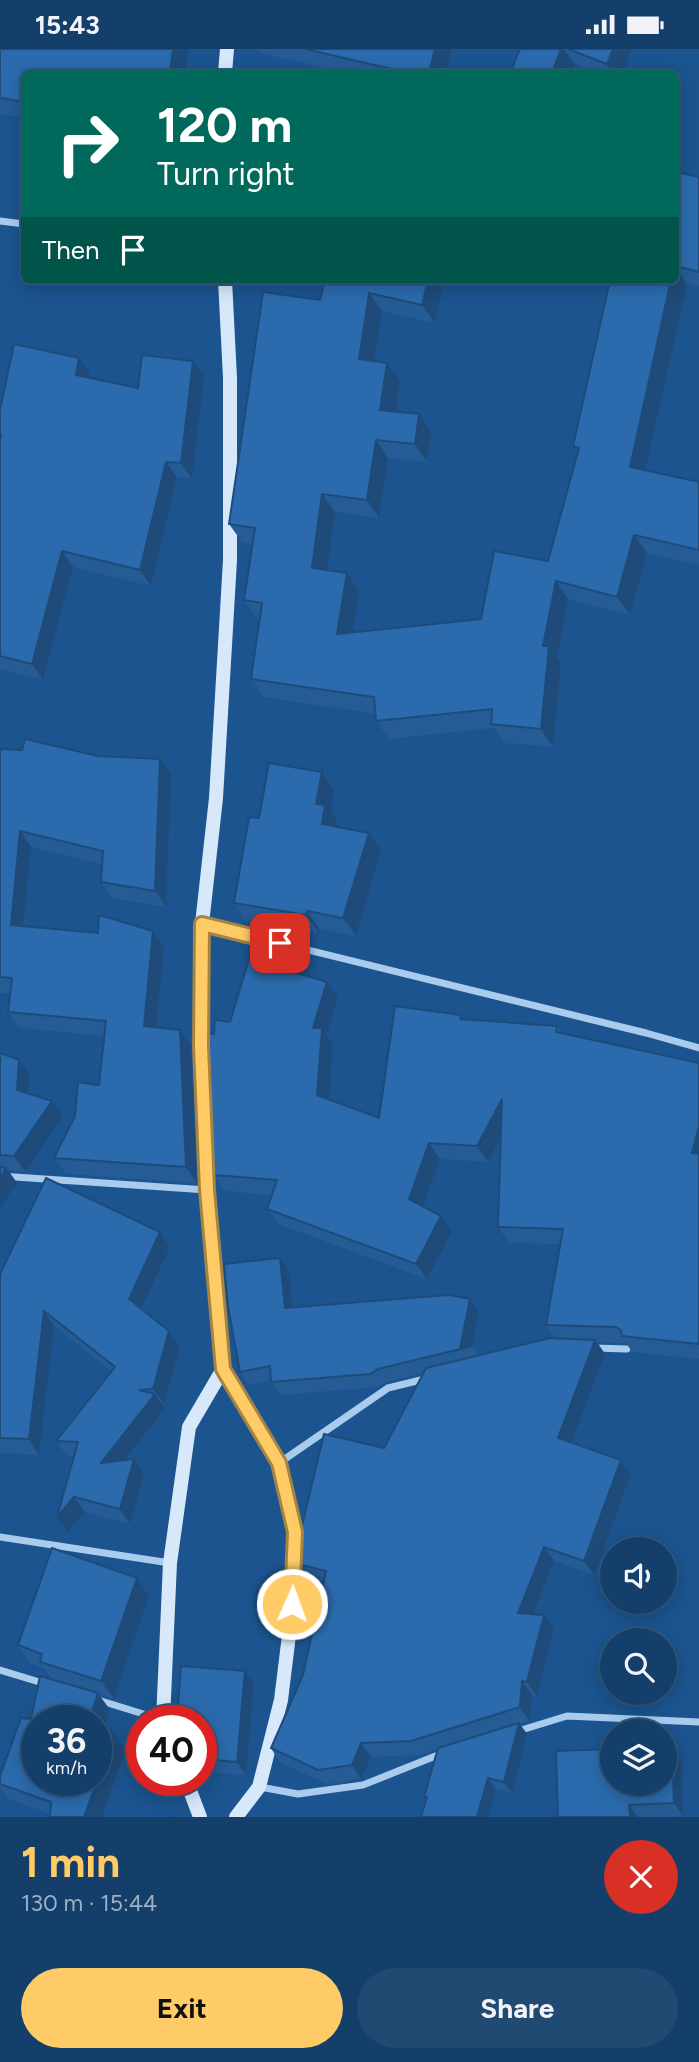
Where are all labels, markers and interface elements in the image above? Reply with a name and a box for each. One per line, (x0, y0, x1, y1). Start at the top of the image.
text: 15:43 (35, 9, 100, 41)
text: 120 m (157, 95, 292, 154)
icon: right (42, 98, 133, 189)
text: Turn right (157, 155, 295, 193)
icon: arrive (114, 231, 152, 269)
text: Then (42, 234, 100, 266)
pin (250, 913, 310, 973)
icon: arrive (261, 924, 299, 962)
map controls (600, 1537, 677, 1796)
button: sound (600, 1537, 677, 1614)
position arrow (255, 1567, 329, 1641)
button: search (600, 1628, 677, 1705)
speed limit sign: 40 (126, 1705, 217, 1796)
button: layers (600, 1719, 677, 1796)
text: 36 (47, 1720, 86, 1762)
text: km/h (46, 1757, 87, 1779)
text: 1 min (21, 1837, 120, 1888)
button: close (604, 1840, 678, 1914)
text: 130 m · 15:44 (21, 1889, 157, 1917)
button: Exit (21, 1968, 343, 2048)
button: Share (357, 1968, 678, 2048)

